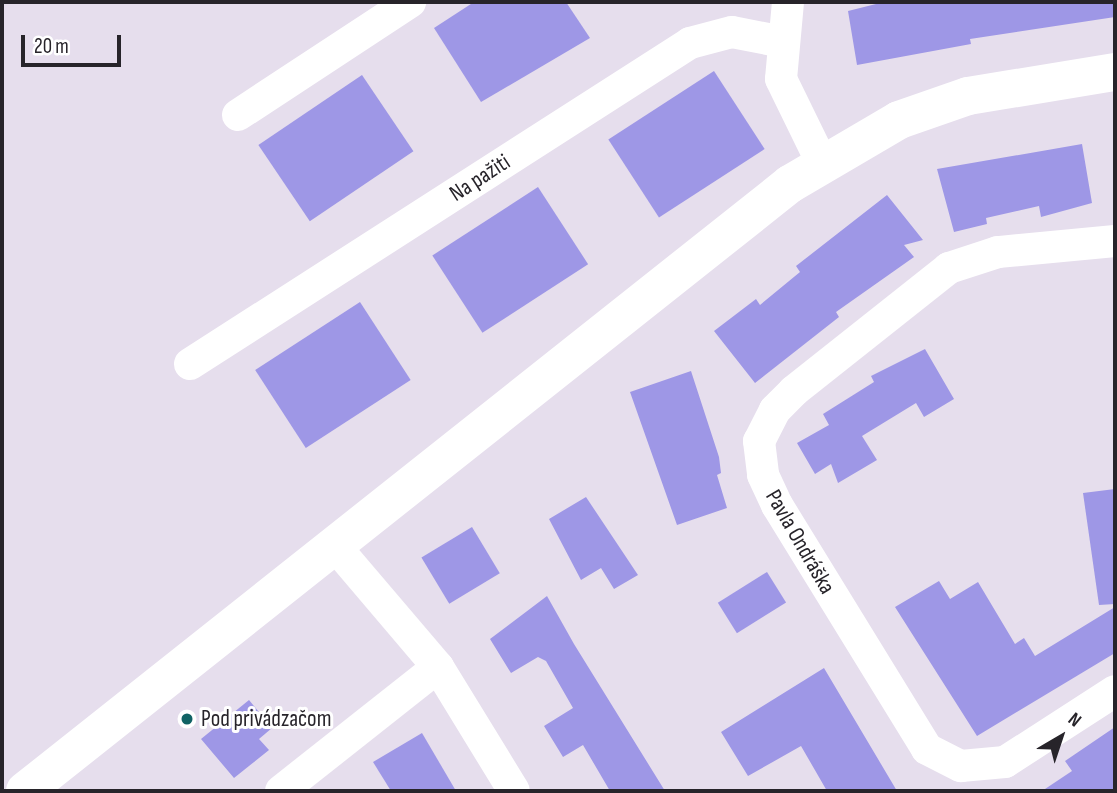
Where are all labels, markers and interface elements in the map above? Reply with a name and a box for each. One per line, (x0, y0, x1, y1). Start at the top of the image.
scale bar (24, 21, 124, 65)
text: 20 m (34, 34, 69, 59)
street label: Na pažiti (445, 148, 515, 208)
street label: Pavla Ondráška (759, 485, 841, 599)
north arrow (1026, 702, 1096, 772)
place label: Pod privádzačom (201, 705, 331, 733)
text: N (1063, 708, 1086, 732)
marker: Pod privádzačom (179, 711, 195, 727)

